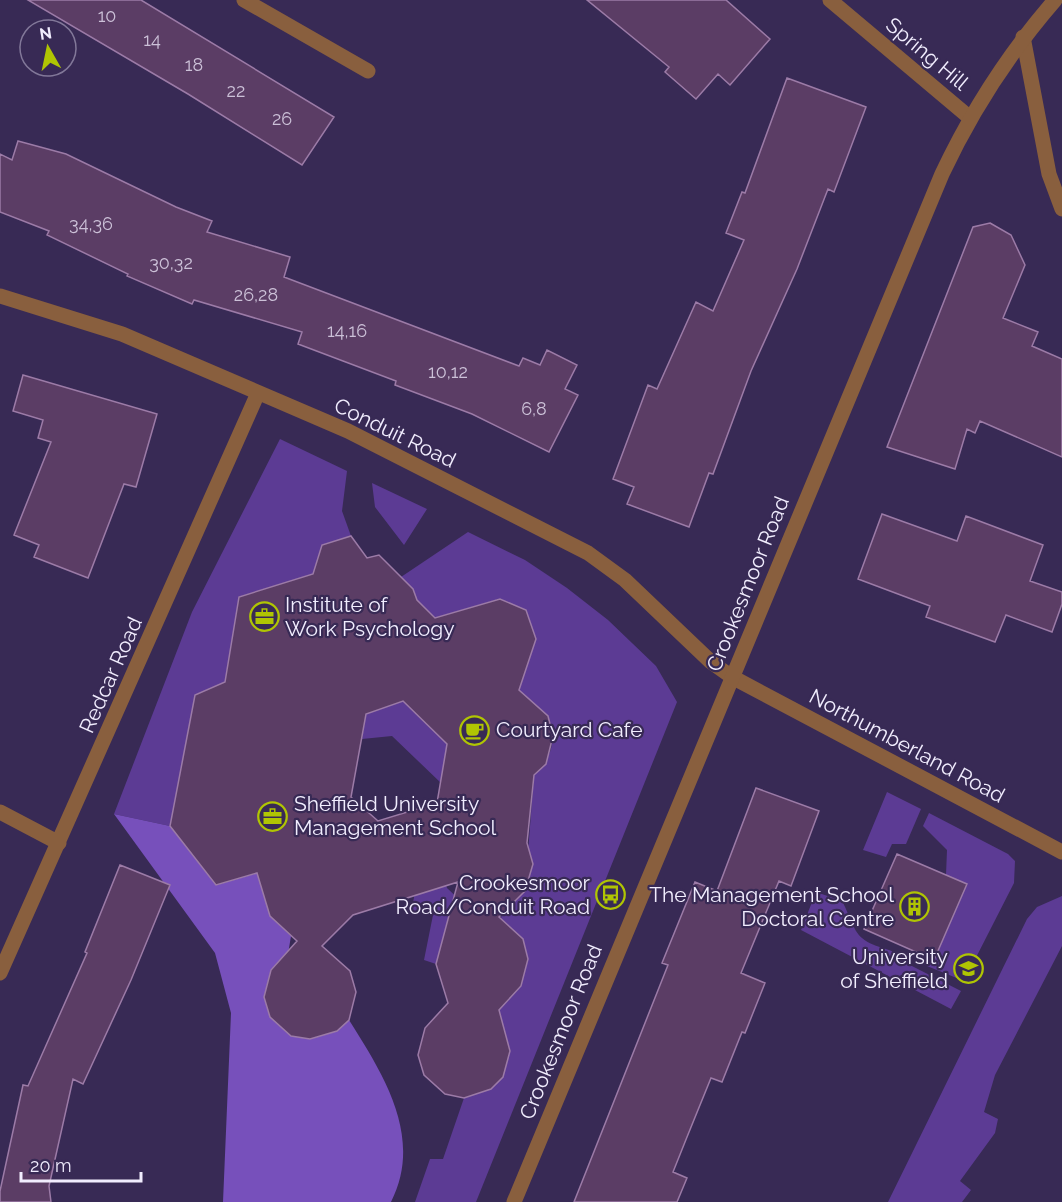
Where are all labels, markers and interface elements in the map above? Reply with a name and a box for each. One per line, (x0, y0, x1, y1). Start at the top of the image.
house number: 10 (98, 5, 116, 26)
street label: Spring Hill (881, 12, 974, 95)
north arrow (18, 18, 78, 78)
text: N (38, 23, 53, 44)
house number: 14 (143, 29, 161, 50)
house number: 18 (185, 54, 203, 75)
house number: 22 (227, 80, 245, 101)
house number: 26 (272, 108, 292, 129)
house number: 34,36 (69, 213, 113, 234)
house number: 30,32 (149, 252, 193, 273)
house number: 26,28 (234, 284, 278, 305)
house number: 14,16 (327, 320, 367, 341)
house number: 10,12 (428, 361, 468, 382)
street label: Conduit Road (330, 392, 460, 473)
house number: 6,8 (521, 398, 547, 419)
street label: Crookesmoor Road (701, 493, 794, 675)
place label: Institute of Work Psychology (285, 592, 455, 641)
office icon: Institute of Work Psychology (248, 601, 280, 633)
street label: Redcar Road (74, 613, 147, 737)
street label: Northumberland Road (805, 683, 1009, 808)
cafe icon: Courtyard Cafe (459, 714, 491, 746)
place label: Courtyard Cafe (496, 717, 643, 742)
place label: Sheffield University Management School (294, 791, 496, 840)
office icon: Sheffield University Management School (257, 800, 289, 832)
place label: Crookesmoor Road/Conduit Road (395, 870, 591, 919)
bus stop icon: Crookesmoor Road/Conduit Road (595, 879, 627, 911)
place label: The Management School Doctoral Centre (649, 882, 894, 931)
building icon: The Management School Doctoral Centre (899, 891, 931, 923)
street label: Crookesmoor Road (514, 941, 607, 1123)
place label: University of Sheffield (840, 944, 948, 993)
school or university icon: University of Sheffield (953, 953, 985, 985)
scale bar (21, 1145, 141, 1183)
text: 20 m (30, 1155, 72, 1176)

